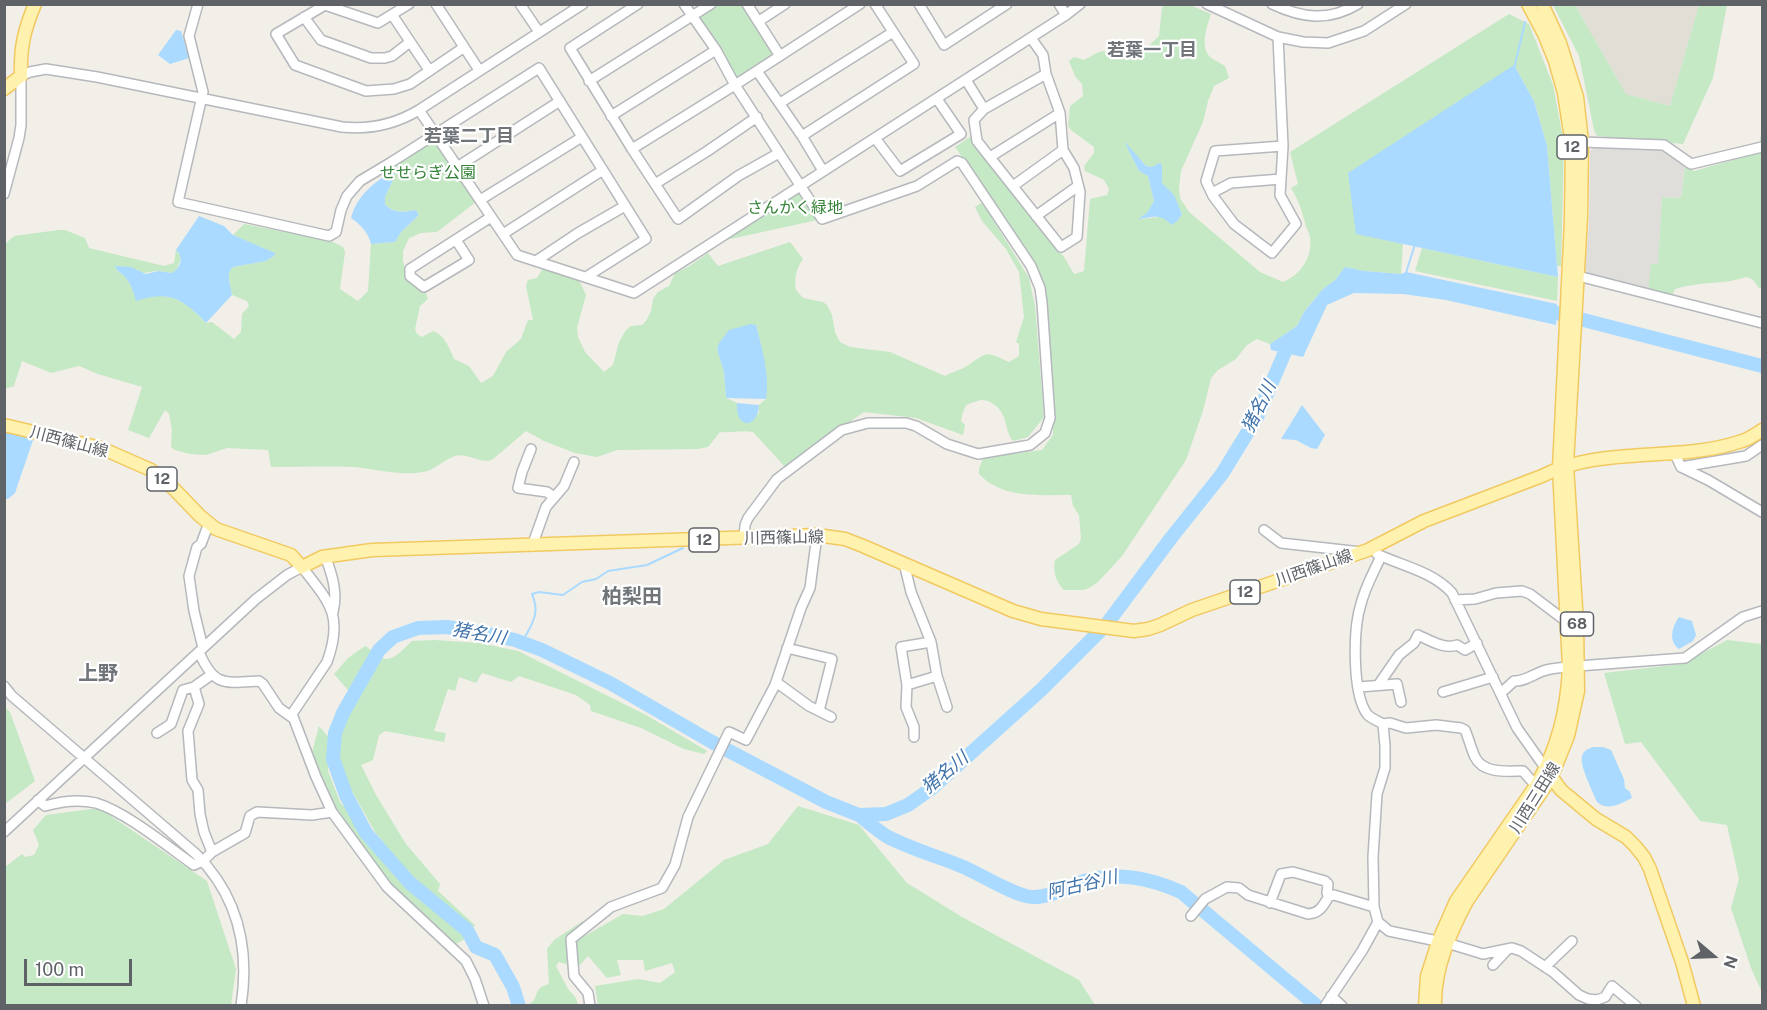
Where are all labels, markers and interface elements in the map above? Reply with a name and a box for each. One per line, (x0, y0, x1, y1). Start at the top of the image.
district label: 若葉一丁目 (1107, 39, 1197, 61)
district label: 若葉二丁目 (424, 125, 514, 147)
road number: 12 (1557, 135, 1587, 159)
park label: せせらぎ公園 (380, 163, 476, 183)
park label: さんかく緑地 (747, 198, 843, 218)
water label: 猪名川 (1237, 378, 1281, 436)
street label: 川西篠山線 (28, 422, 110, 462)
road number: 12 (147, 467, 177, 491)
road number: 12 (689, 528, 719, 552)
street label: 川西篠山線 (744, 528, 824, 548)
street label: 川西篠山線 (1273, 546, 1355, 590)
road number: 12 (1230, 580, 1260, 604)
district label: 柏梨田 (602, 585, 662, 609)
road number: 68 (1560, 612, 1594, 636)
water label: 猪名川 (451, 619, 507, 649)
district label: 上野 (78, 662, 118, 686)
water label: 猪名川 (917, 747, 973, 799)
street label: 川西三田線 (1506, 759, 1564, 837)
water label: 阿古谷川 (1044, 866, 1120, 904)
north arrow (1683, 926, 1743, 986)
scale bar (27, 947, 135, 985)
text: N (1719, 953, 1742, 971)
text: 100 m (35, 959, 84, 980)

